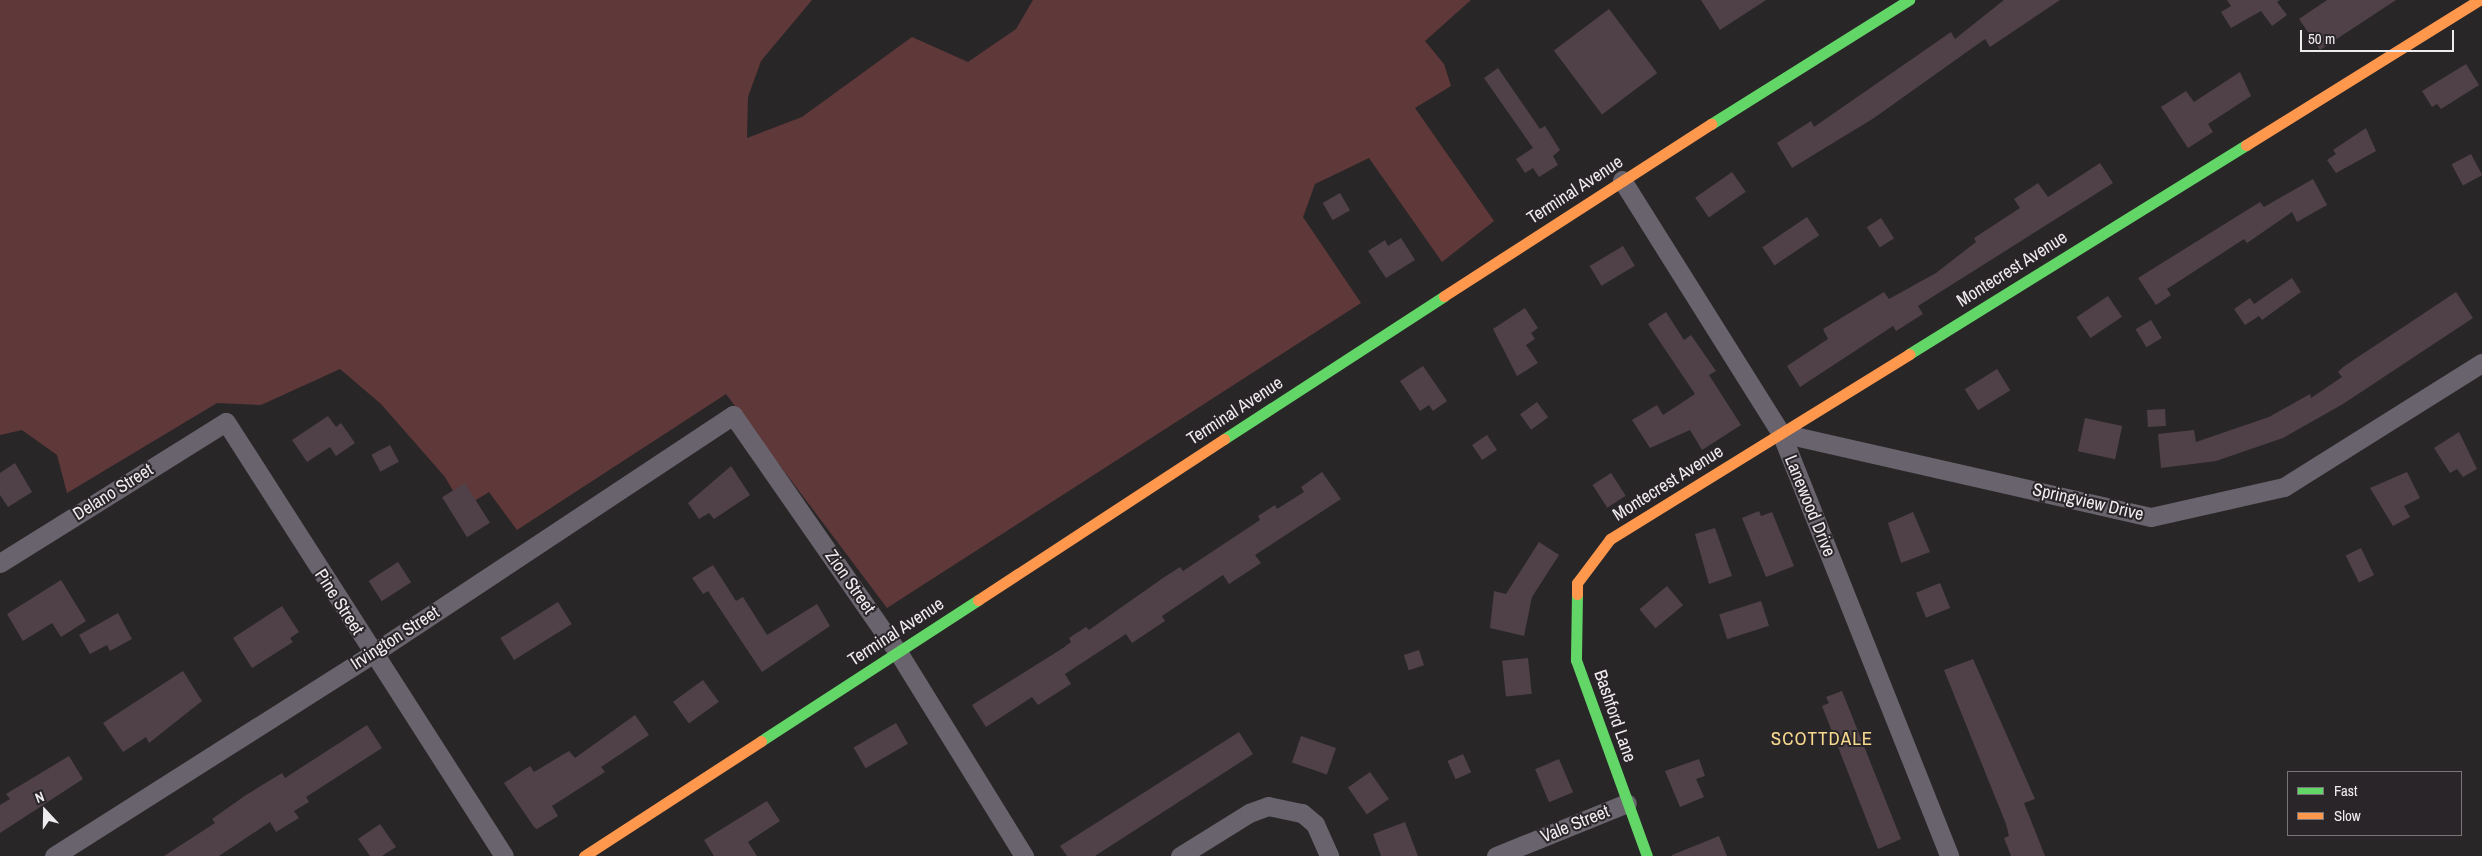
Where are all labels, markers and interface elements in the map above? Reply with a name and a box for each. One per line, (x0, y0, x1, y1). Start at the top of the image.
scale bar (2302, 20, 2456, 52)
text: 50 m (2308, 28, 2335, 49)
street label: Terminal Avenue (1523, 151, 1627, 229)
street label: Montecrest Avenue (1952, 226, 2072, 312)
street label: Terminal Avenue (1183, 372, 1287, 450)
street label: Montecrest Avenue (1608, 440, 1728, 526)
street label: Lanewood Drive (1780, 452, 1840, 560)
street label: Delano Street (69, 459, 157, 525)
street label: Springview Drive (2030, 479, 2146, 525)
street label: Zion Street (820, 546, 880, 618)
street label: Pine Street (310, 565, 368, 639)
street label: Terminal Avenue (844, 593, 948, 671)
street label: Irvington Street (347, 601, 443, 675)
street label: Bashford Lane (1589, 667, 1641, 765)
district label: SCOTTDALE (1770, 728, 1874, 750)
legend (2287, 771, 2462, 836)
text: Fast (2334, 780, 2357, 801)
north arrow (20, 786, 70, 836)
text: N (33, 787, 47, 807)
street label: Vale Street (1538, 801, 1612, 847)
text: Slow (2334, 805, 2361, 826)

